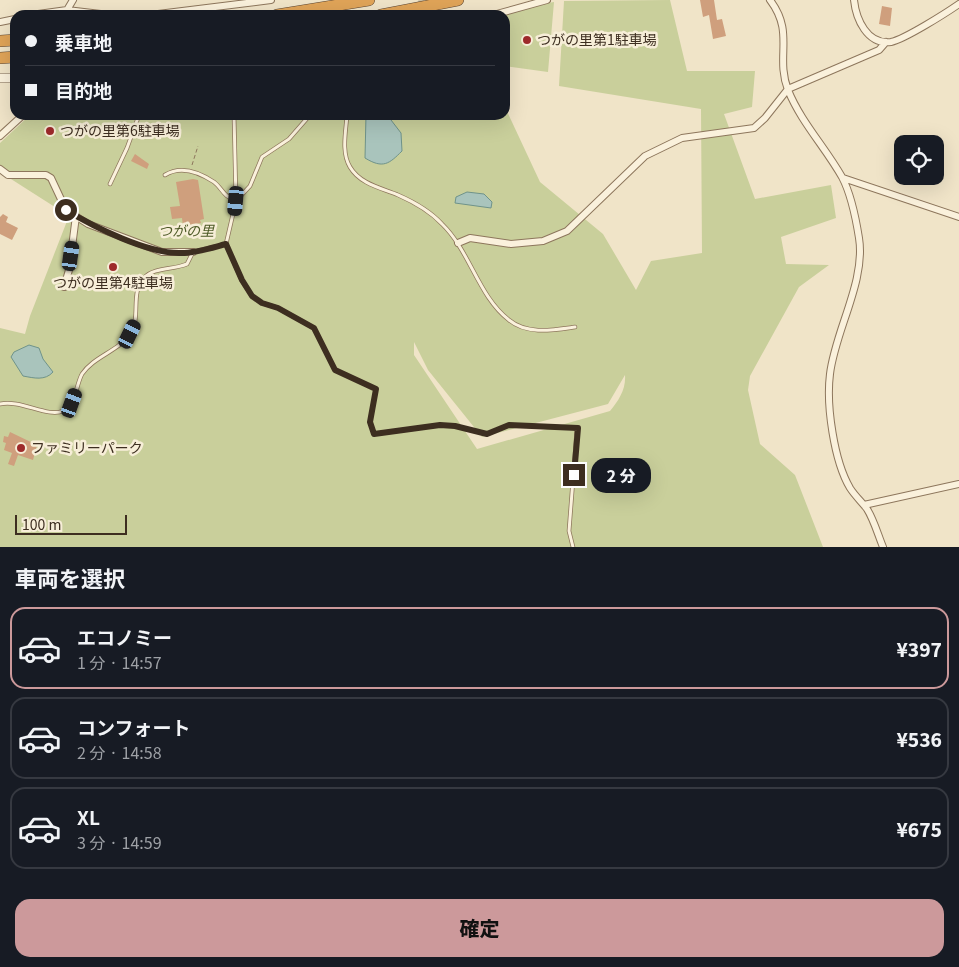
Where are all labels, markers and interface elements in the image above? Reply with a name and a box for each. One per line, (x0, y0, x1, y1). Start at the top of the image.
text: 乗車地 (55, 28, 112, 55)
place label: つがの里第1駐車場 (537, 29, 657, 49)
marker: つがの里第1駐車場 (521, 34, 533, 46)
text: 目的地 (55, 76, 112, 103)
place label: つがの里第6駐車場 (60, 120, 180, 140)
marker: つがの里第6駐車場 (44, 125, 56, 137)
map controls (894, 135, 944, 185)
button: locate (894, 135, 944, 185)
car (227, 185, 244, 217)
route start (55, 199, 77, 221)
park label: つがの里 (158, 220, 215, 240)
car (61, 240, 80, 272)
marker: つがの里第4駐車場 (107, 261, 119, 273)
place label: つがの里第4駐車場 (53, 272, 173, 292)
car (116, 317, 143, 351)
car (59, 386, 84, 420)
place label: ファミリーパーク (31, 437, 143, 457)
marker: ファミリーパーク (15, 442, 27, 454)
callout: 2 分 (592, 458, 652, 492)
text: 2 分 (606, 463, 636, 487)
route end (563, 464, 585, 486)
scale bar (15, 512, 128, 535)
text: 100 m (22, 514, 61, 534)
text: 車両を選択 (15, 561, 125, 593)
text: エコノミー (77, 623, 172, 650)
icon: car (17, 626, 62, 671)
text: ¥397 (896, 635, 942, 662)
text: 1 分 · 14:57 (77, 650, 162, 674)
text: コンフォート (77, 713, 190, 740)
icon: car (17, 716, 62, 761)
text: ¥536 (896, 725, 942, 752)
text: 2 分 · 14:58 (77, 740, 162, 764)
text: XL (77, 803, 100, 830)
icon: car (17, 806, 62, 851)
text: ¥675 (896, 815, 942, 842)
text: 3 分 · 14:59 (77, 830, 162, 854)
button: 確定 (15, 899, 944, 957)

